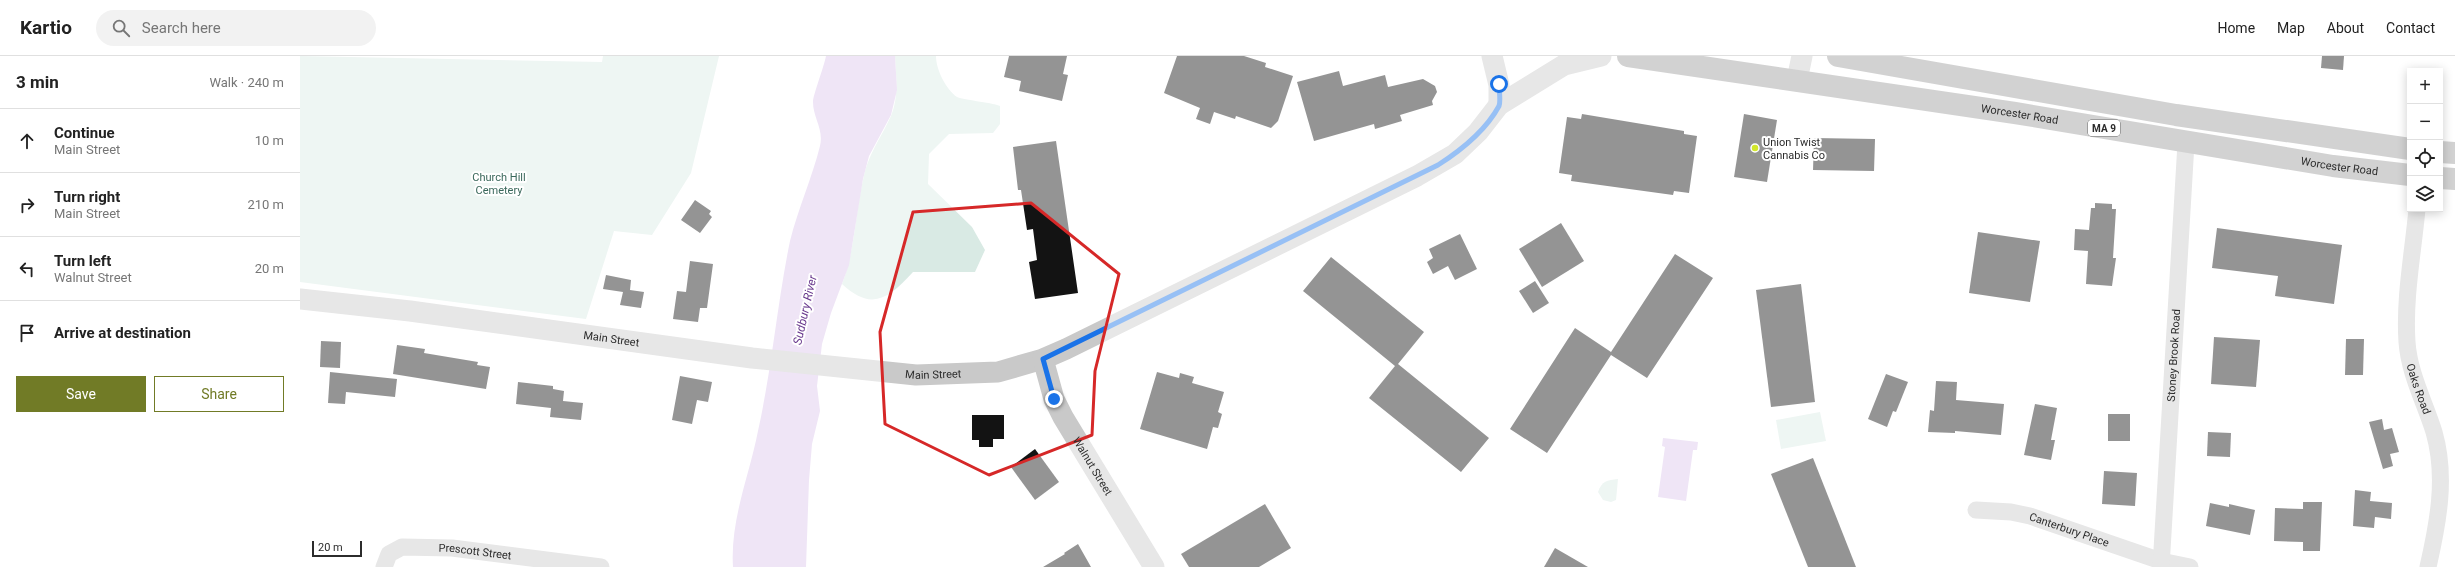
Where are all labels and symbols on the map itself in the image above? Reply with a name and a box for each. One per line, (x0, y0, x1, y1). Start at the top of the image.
route start (1490, 75, 1508, 93)
street label: Worcester Road (1980, 102, 2059, 127)
road number: MA 9 (2088, 120, 2120, 136)
place label: Union Twist Cannabis Co (1763, 136, 1825, 162)
marker: Union Twist Cannabis Co (1750, 143, 1760, 153)
street label: Worcester Road (2300, 154, 2379, 178)
park label: Church Hill Cemetery (472, 171, 526, 197)
water label: Sudbury River (790, 273, 820, 346)
street label: Stoney Brook Road (2164, 309, 2183, 402)
street label: Main Street (583, 328, 641, 349)
street label: Oaks Road (2404, 362, 2434, 416)
street label: Main Street (905, 367, 962, 382)
route end (1045, 390, 1063, 408)
street label: Walnut Street (1070, 435, 1116, 498)
street label: Canterbury Place (2028, 510, 2111, 549)
scale bar (312, 539, 362, 558)
street label: Prescott Street (439, 541, 513, 562)

